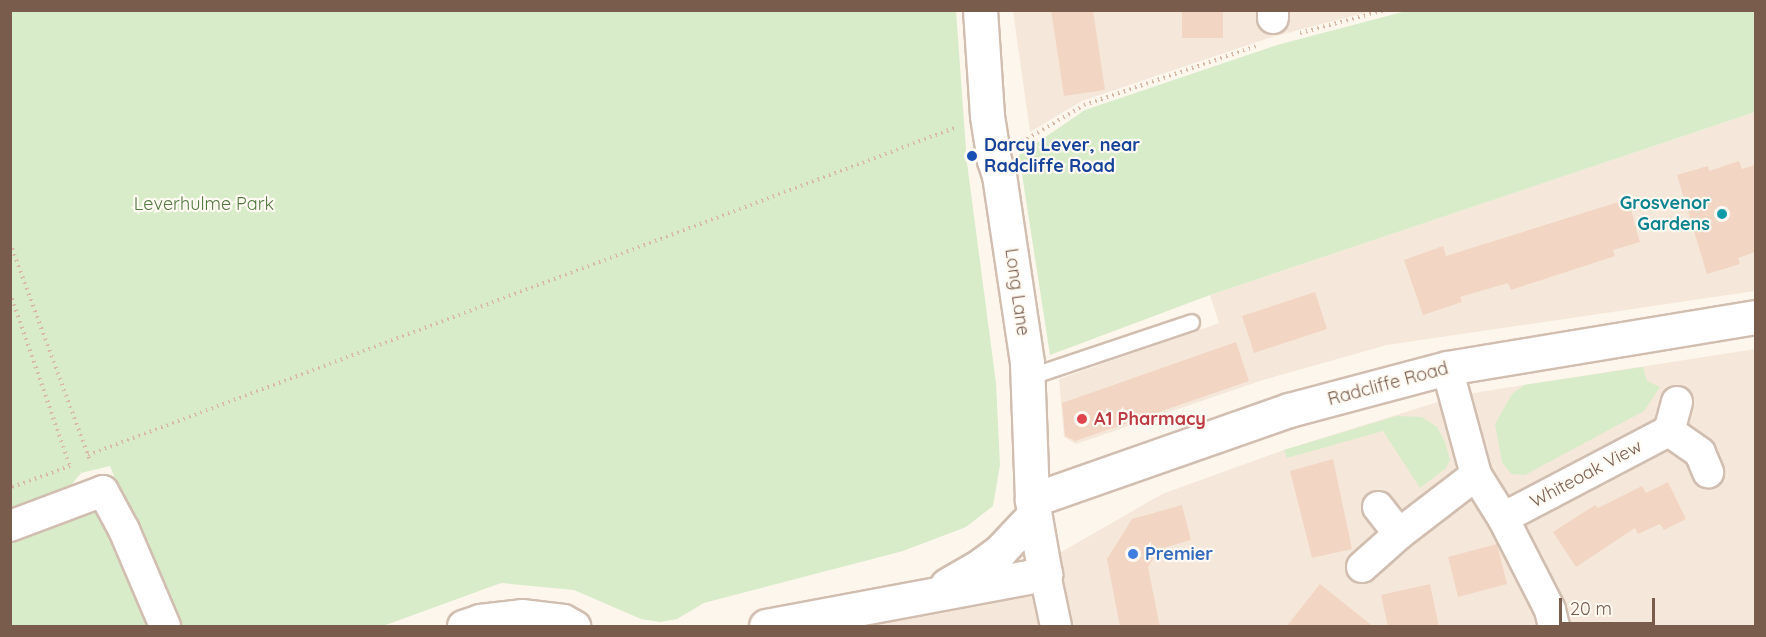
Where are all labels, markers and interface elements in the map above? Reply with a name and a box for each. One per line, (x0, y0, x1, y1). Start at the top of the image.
place label: Darcy Lever, near Radcliffe Road (984, 135, 1140, 178)
marker: Darcy Lever, near Radcliffe Road (965, 149, 979, 163)
park label: Leverhulme Park (134, 193, 274, 215)
place label: Grosvenor Gardens (1620, 193, 1710, 236)
marker: Grosvenor Gardens (1715, 207, 1729, 221)
street label: Long Lane (1000, 247, 1034, 337)
street label: Radcliffe Road (1325, 358, 1451, 410)
place label: A1 Pharmacy (1094, 408, 1206, 430)
marker: A1 Pharmacy (1075, 412, 1089, 426)
street label: Whiteoak View (1526, 435, 1646, 513)
place label: Premier (1145, 543, 1213, 565)
marker: Premier (1126, 547, 1140, 561)
scale bar (1562, 586, 1658, 624)
text: 20 m (1570, 597, 1612, 620)

